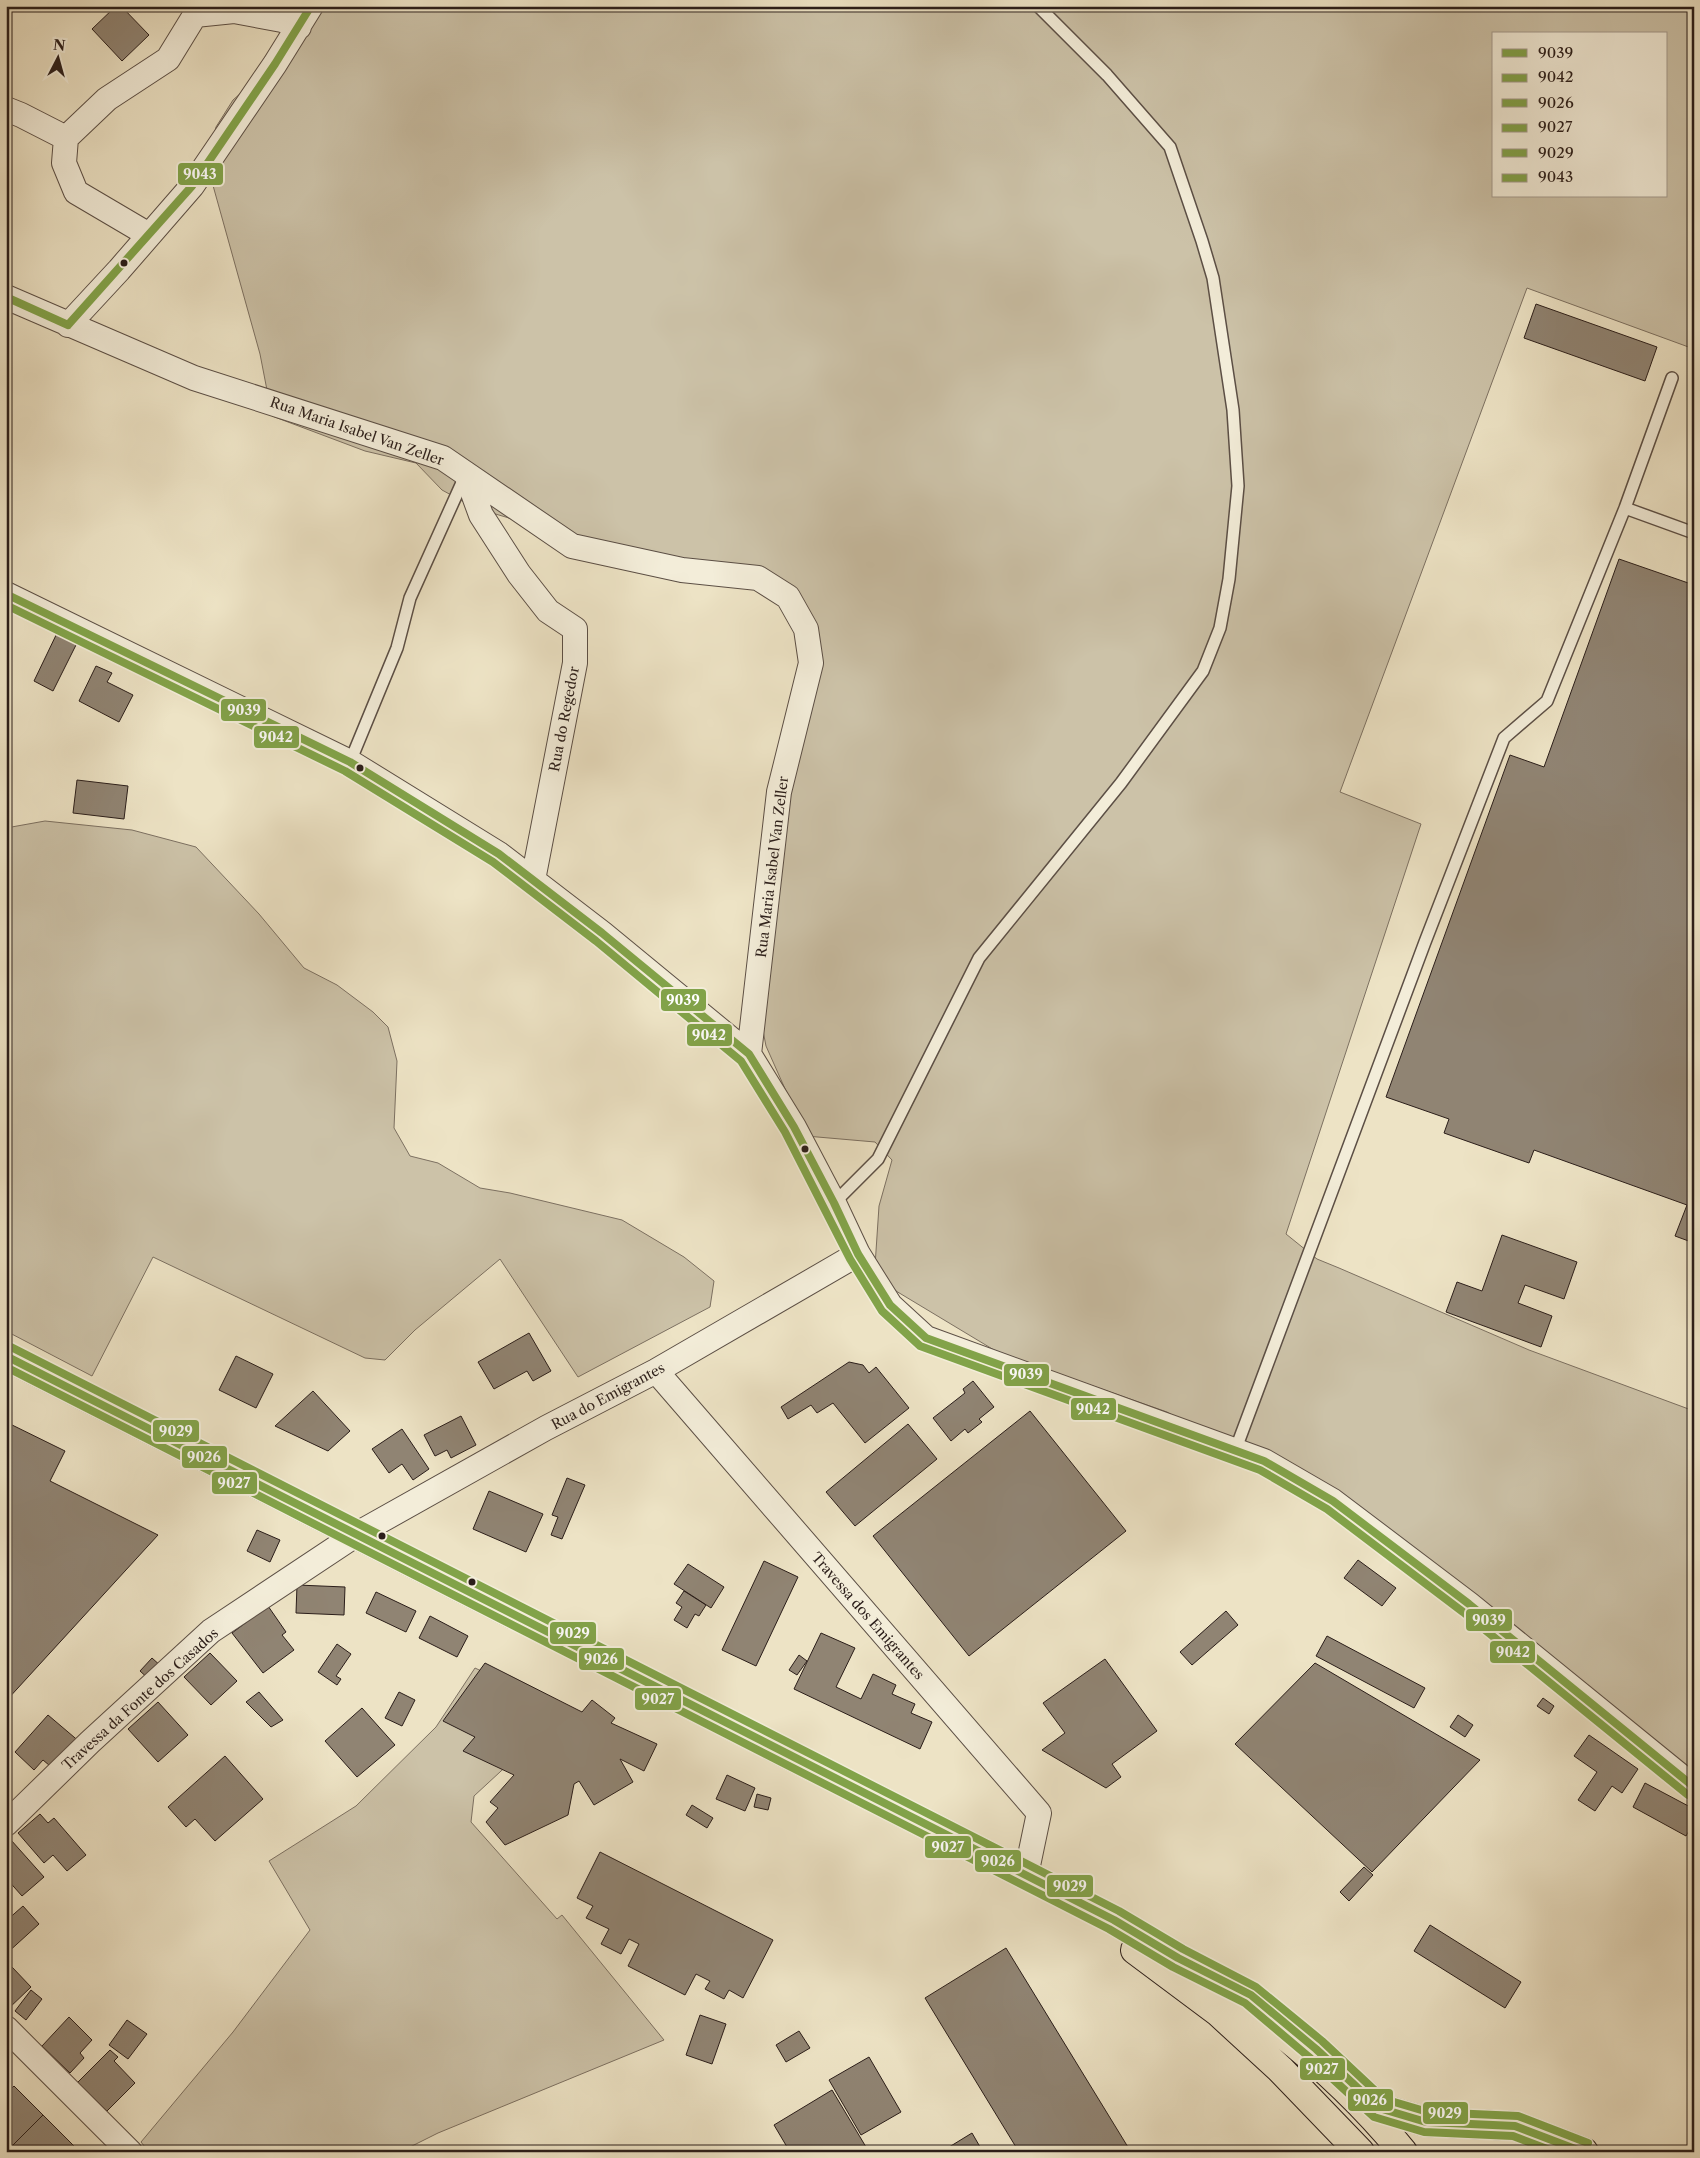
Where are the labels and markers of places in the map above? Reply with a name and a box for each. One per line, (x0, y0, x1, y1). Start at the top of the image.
unlabelled marker (119, 258, 129, 268)
unlabelled marker (355, 763, 365, 773)
unlabelled marker (800, 1144, 810, 1154)
unlabelled marker (377, 1531, 387, 1541)
unlabelled marker (467, 1577, 477, 1587)

